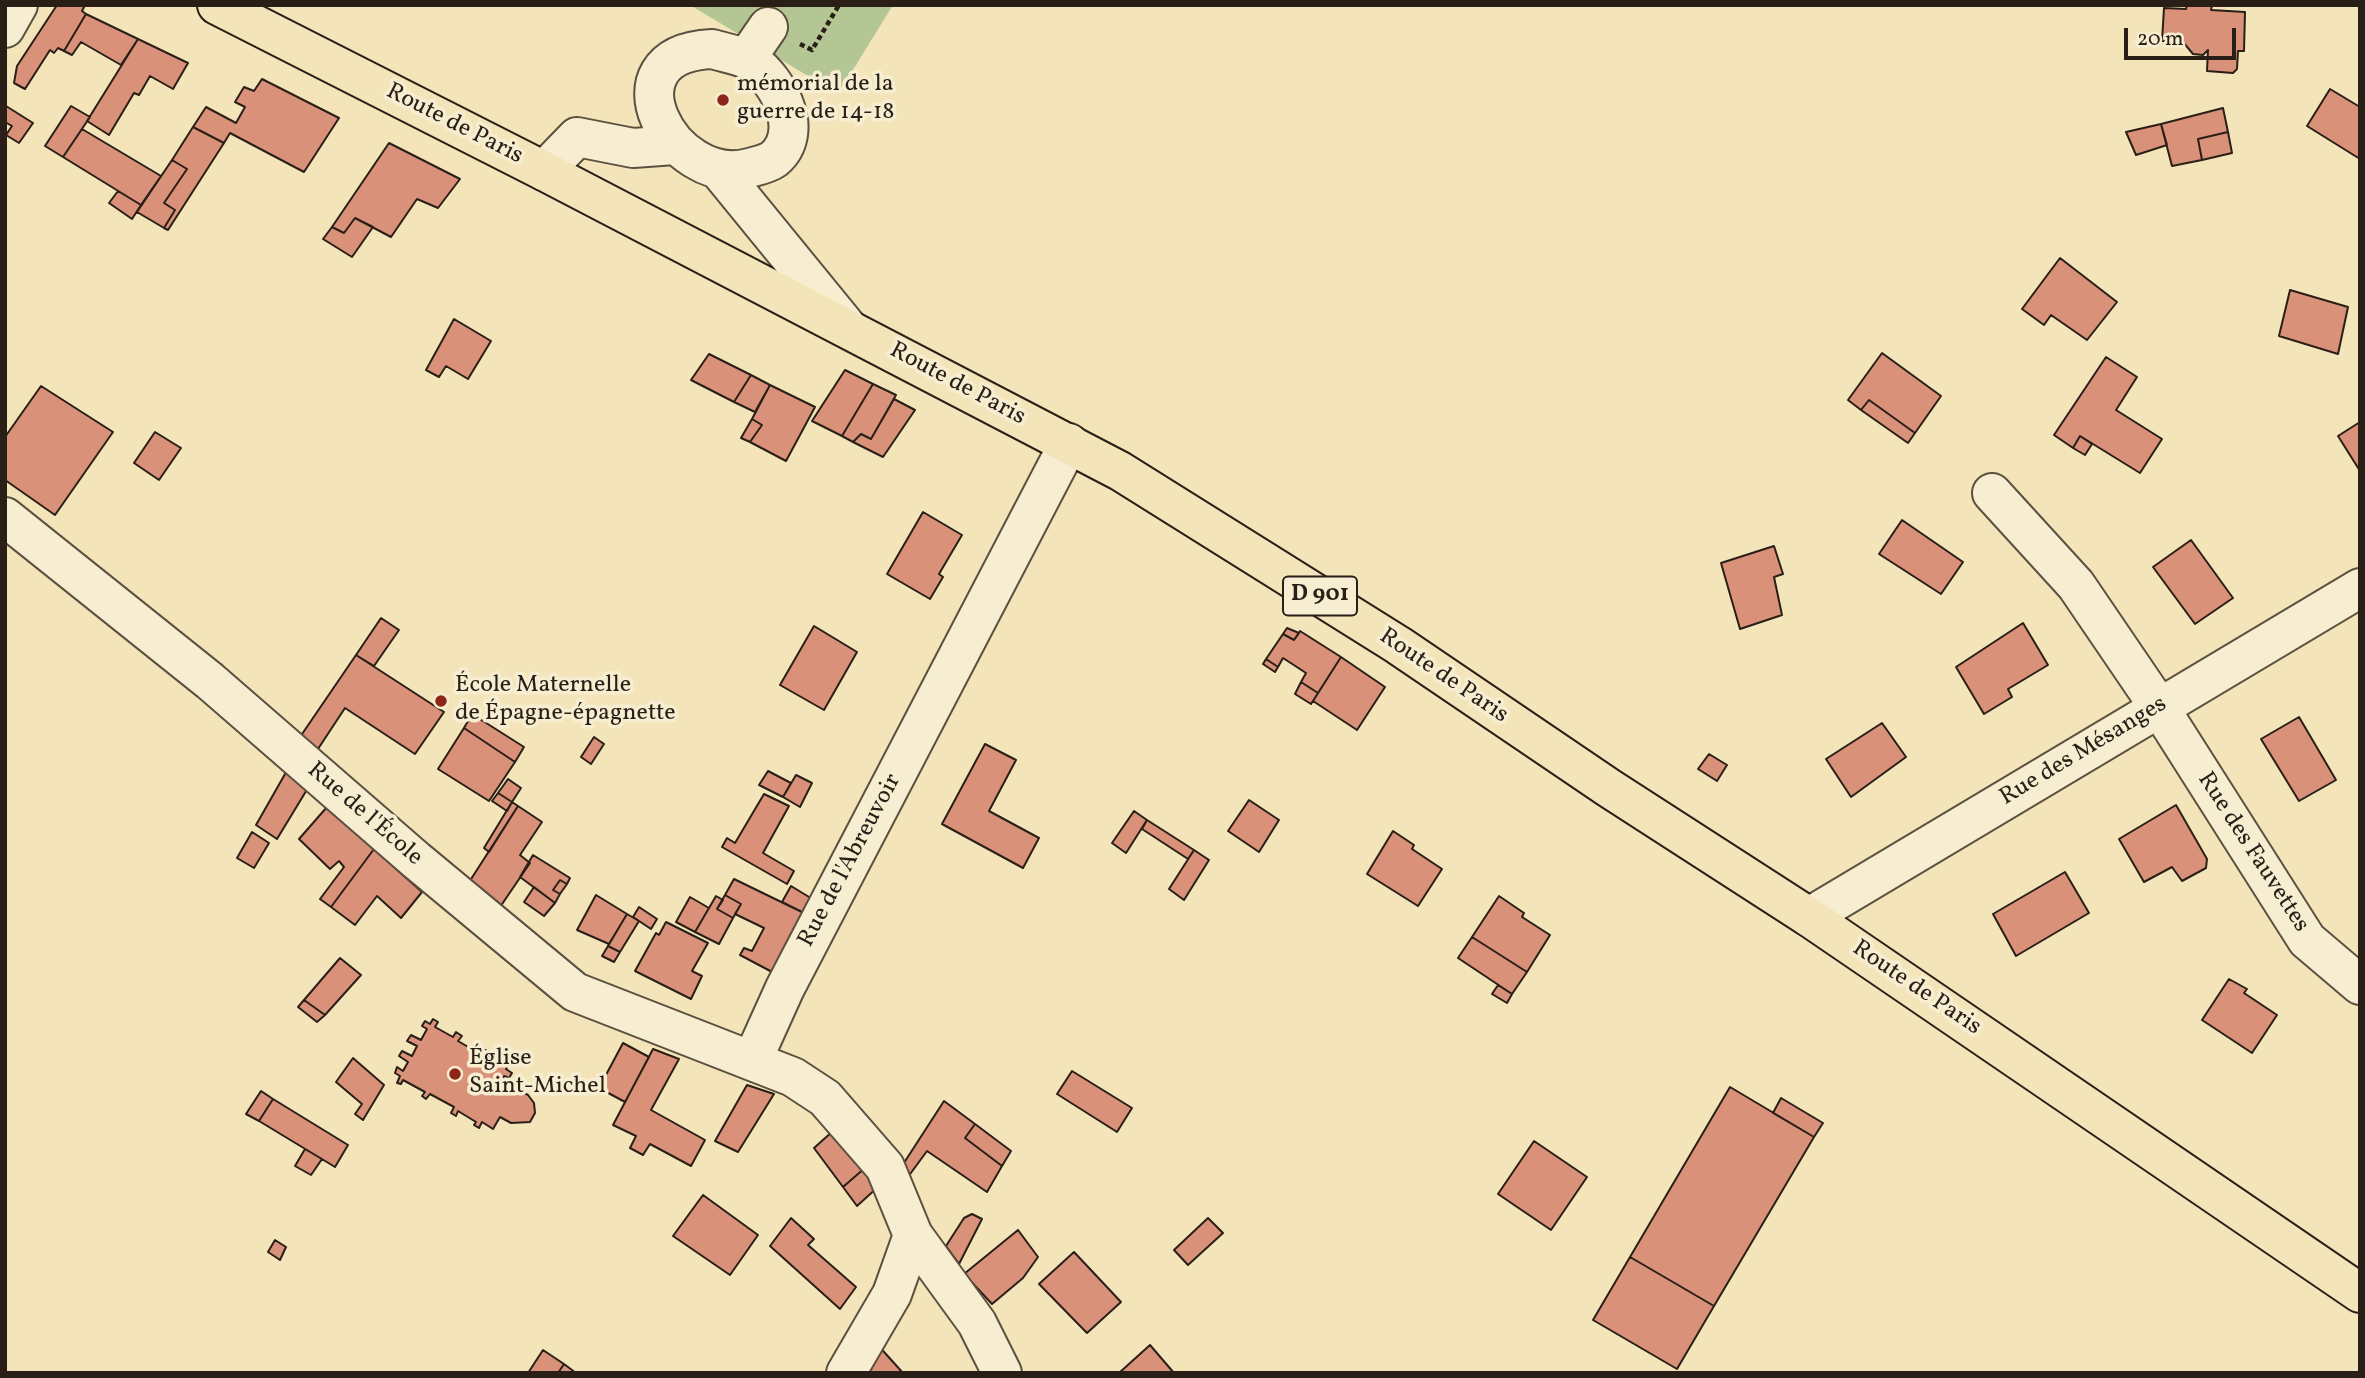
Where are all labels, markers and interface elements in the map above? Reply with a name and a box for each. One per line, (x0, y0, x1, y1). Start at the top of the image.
scale bar (2127, 14, 2239, 58)
text: 20 m (2137, 25, 2183, 54)
place label: mémorial de la guerre de 14-18 (737, 72, 894, 128)
street label: Route de Paris (381, 78, 527, 172)
marker: mémorial de la guerre de 14-18 (715, 92, 731, 108)
street label: Route de Paris (884, 337, 1030, 433)
road number: D 901 (1283, 576, 1357, 616)
street label: Route de Paris (1373, 623, 1513, 731)
place label: École Maternelle de Épagne-épagnette (455, 673, 676, 729)
street label: Rue des Mésanges (1995, 691, 2173, 813)
marker: École Maternelle de Épagne-épagnette (433, 693, 449, 709)
street label: Rue de l'École (300, 757, 428, 873)
street label: Rue des Fauvettes (2190, 768, 2314, 938)
street label: Rue de l'Abreuvoir (793, 769, 909, 953)
street label: Route de Paris (1846, 935, 1986, 1043)
place label: Église Saint-Michel (469, 1046, 606, 1102)
marker: Église Saint-Michel (447, 1066, 463, 1082)

